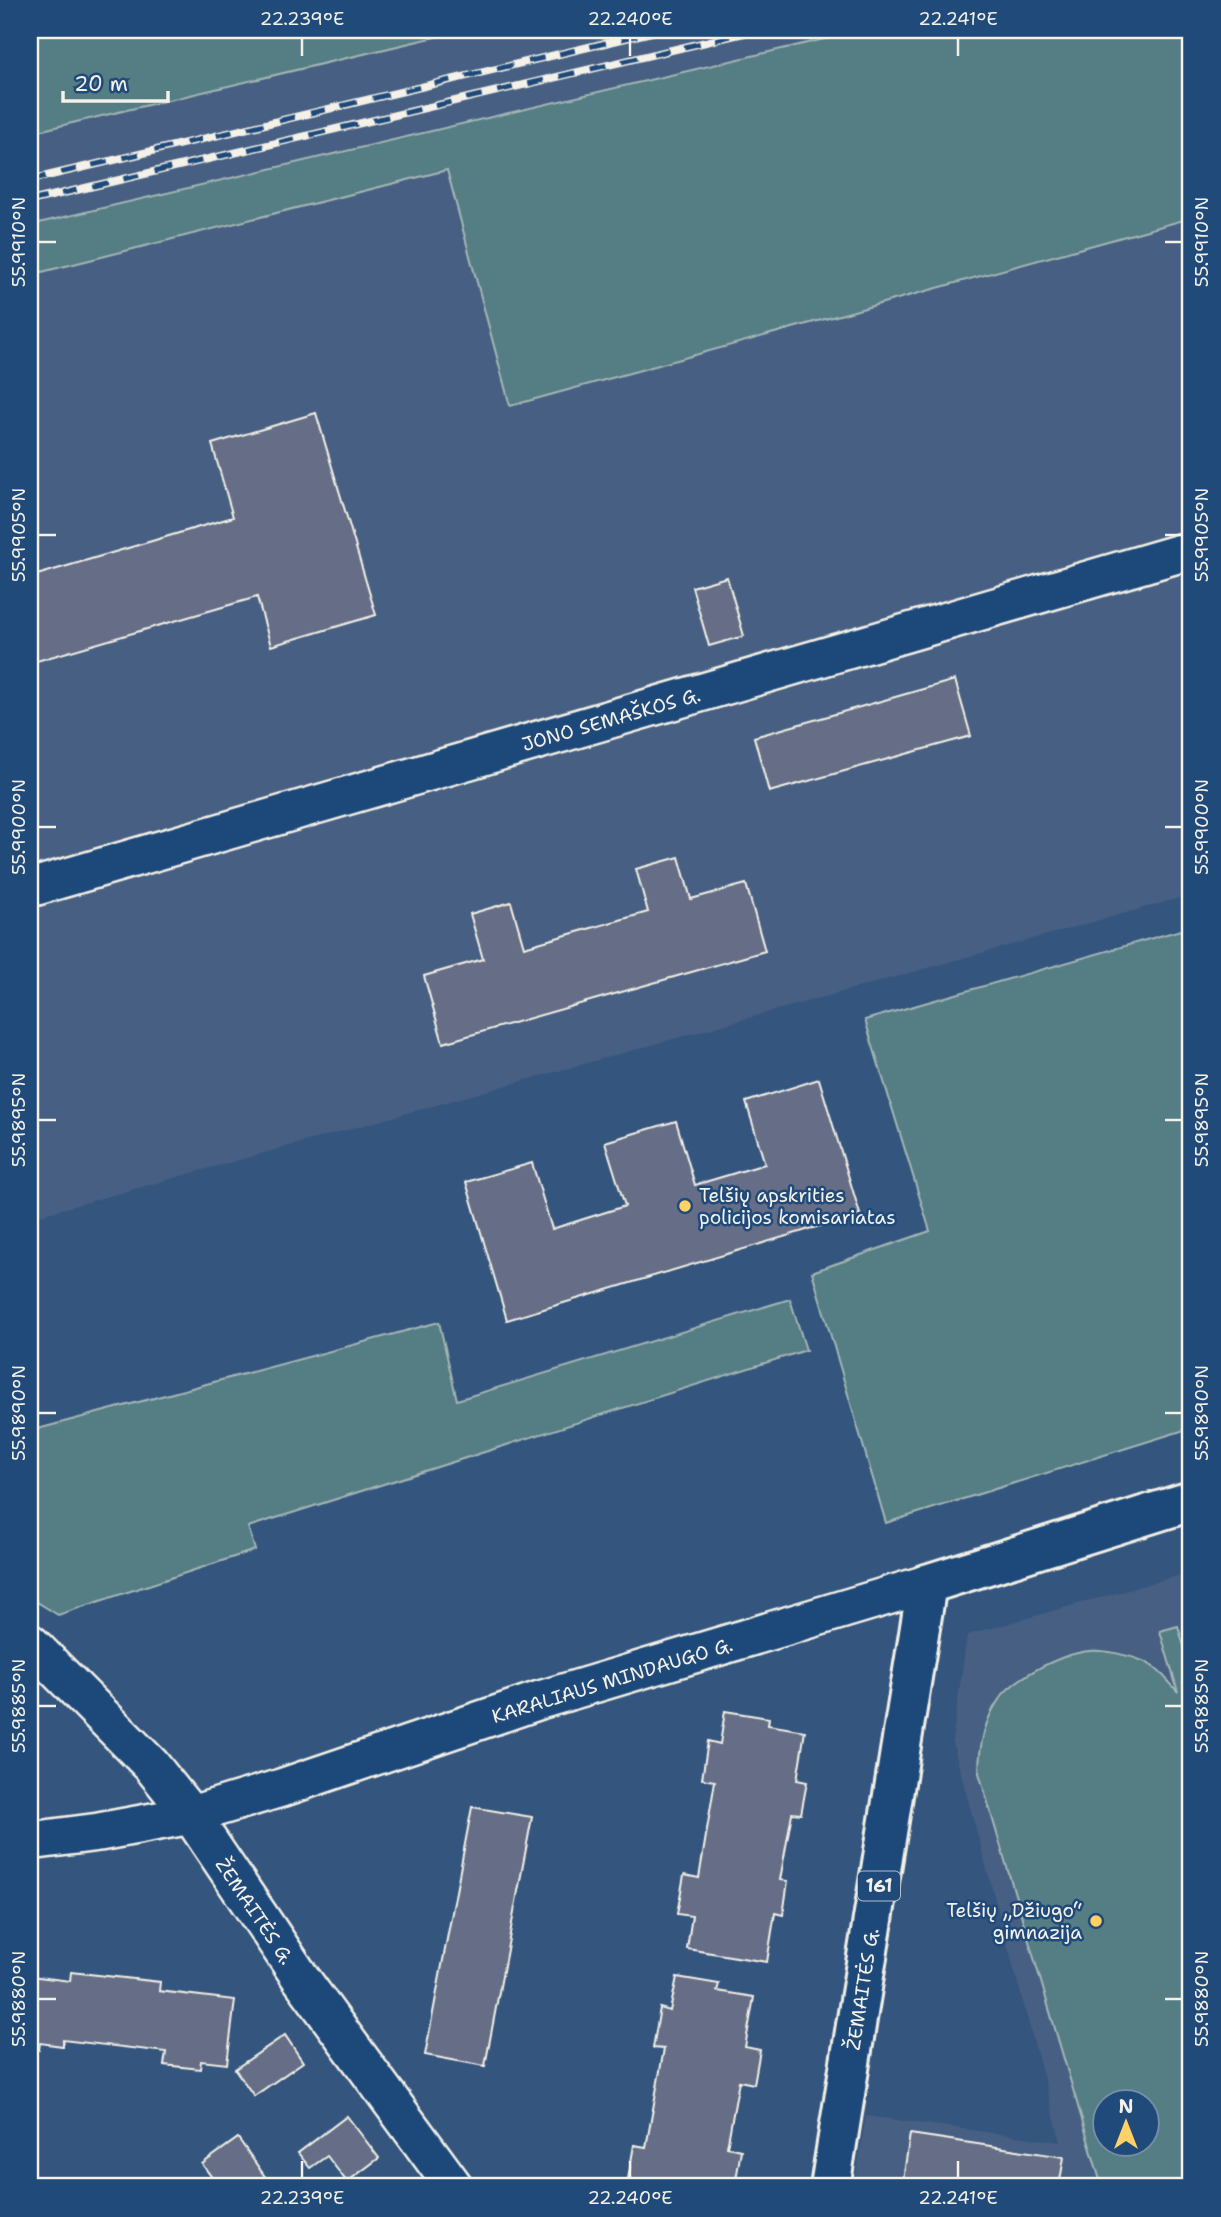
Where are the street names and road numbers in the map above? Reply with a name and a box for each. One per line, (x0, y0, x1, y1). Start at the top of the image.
street label: JONO SEMAŠKOS G. (519, 681, 703, 757)
street label: KARALIAUS MINDAUGO G. (489, 1632, 736, 1729)
street label: ŽEMAITĖS G. (210, 1853, 300, 1969)
road number: 161 (858, 1872, 900, 1900)
street label: ŽEMAITĖS G. (840, 1926, 884, 2052)

